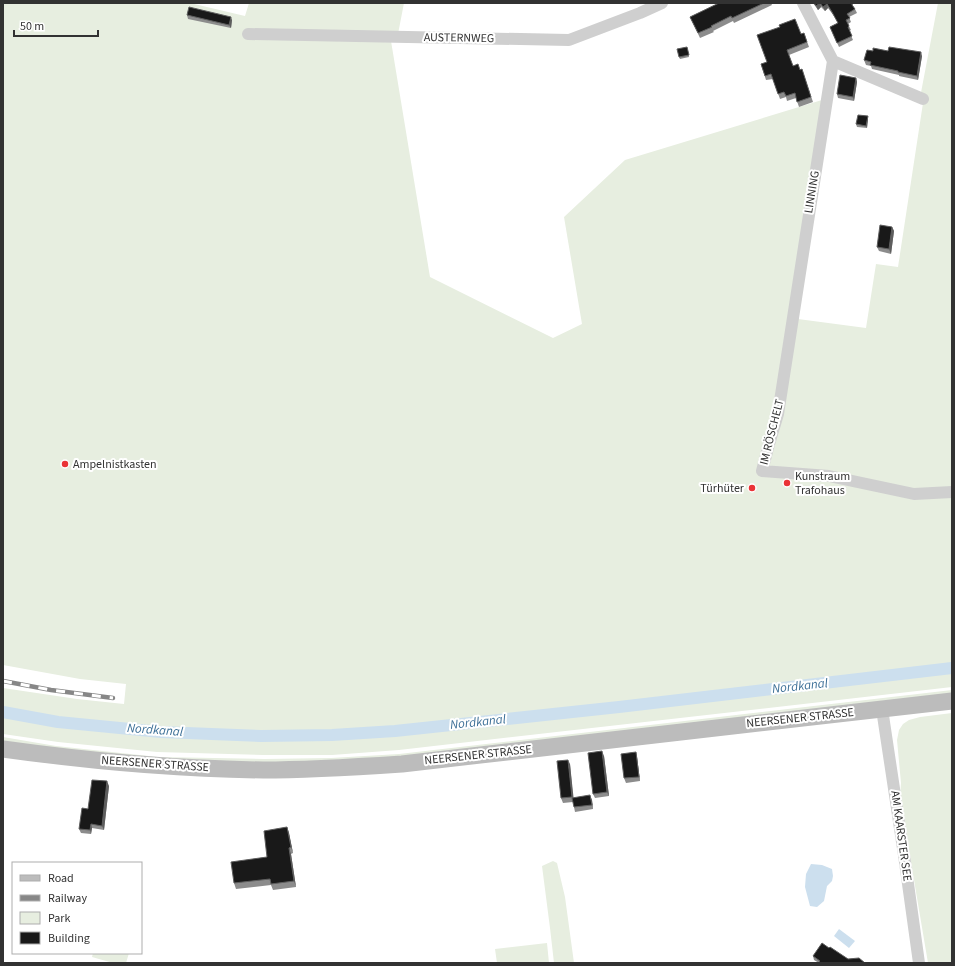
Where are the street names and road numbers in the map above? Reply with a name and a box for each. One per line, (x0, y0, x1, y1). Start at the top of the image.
street label: AUSTERNWEG (424, 29, 494, 47)
street label: LINNING (800, 170, 824, 214)
street label: IM RÖSCHELT (756, 397, 789, 467)
street label: NEERSENER STRASSE (745, 704, 855, 732)
street label: NEERSENER STRASSE (423, 741, 533, 769)
street label: NEERSENER STRASSE (101, 752, 209, 776)
street label: AM KAARSTER SEE (886, 790, 916, 882)

